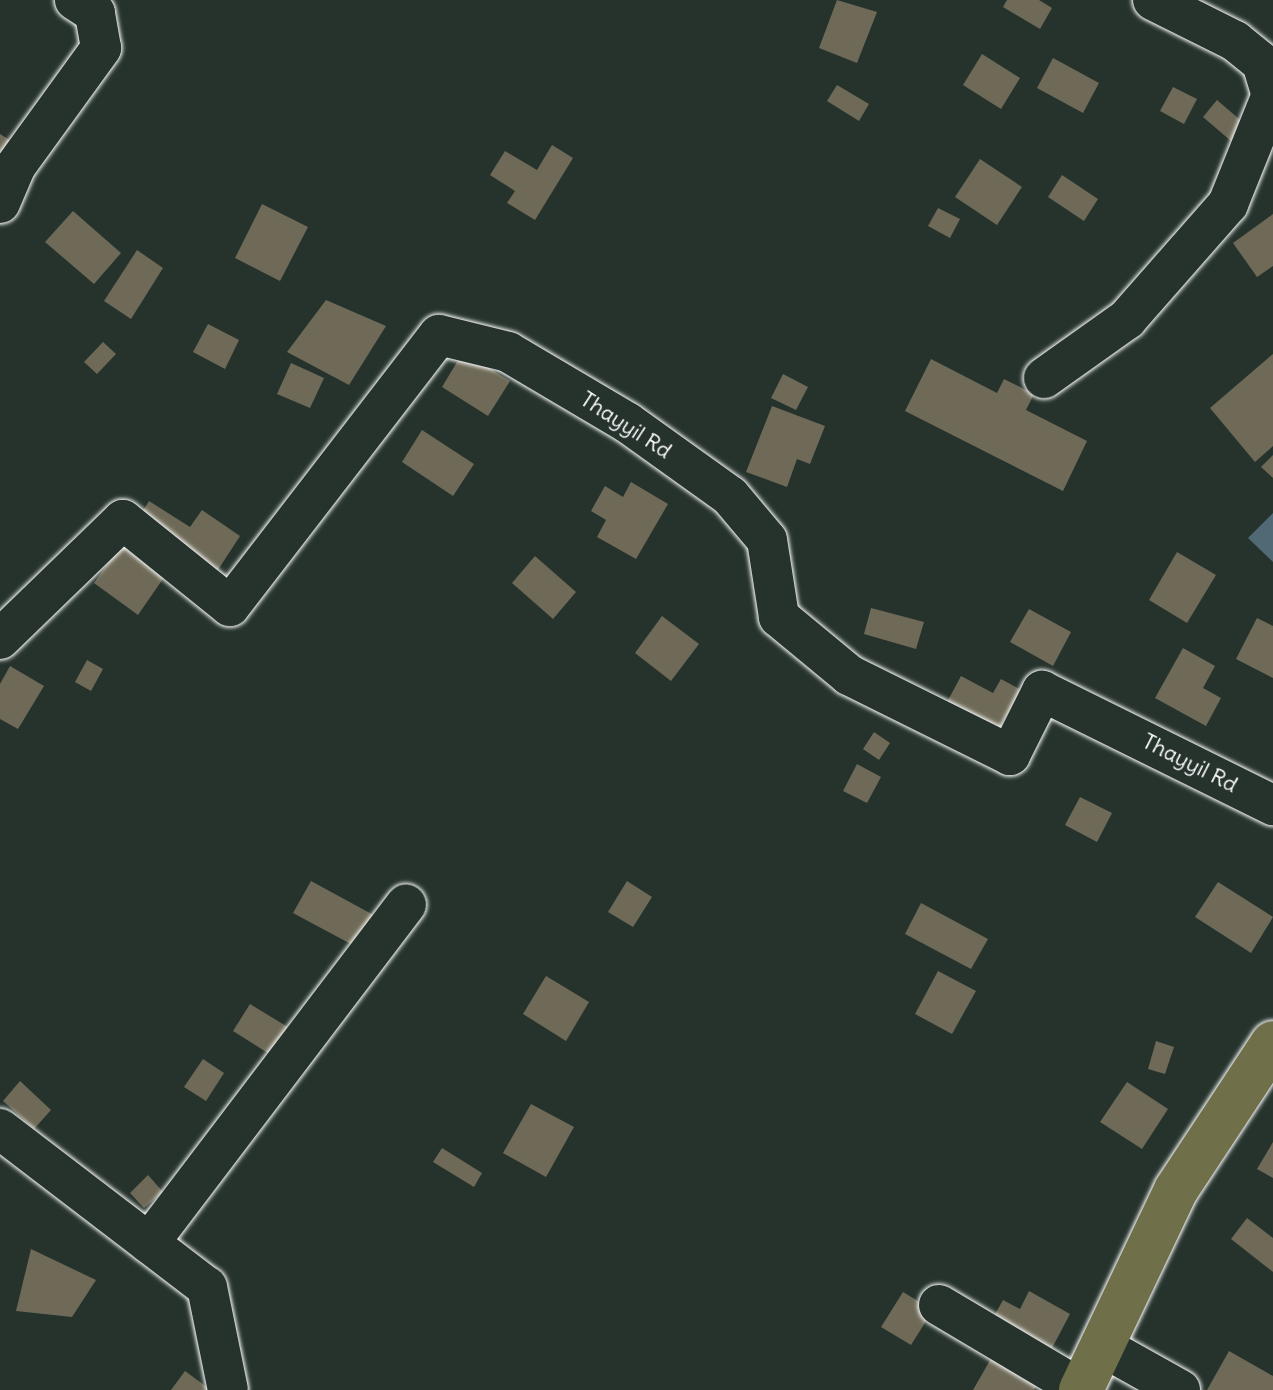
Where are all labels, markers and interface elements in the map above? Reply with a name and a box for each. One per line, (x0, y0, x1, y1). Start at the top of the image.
street label: Thayyil Rd (575, 386, 677, 464)
street label: Thayyil Rd (1138, 728, 1242, 798)

